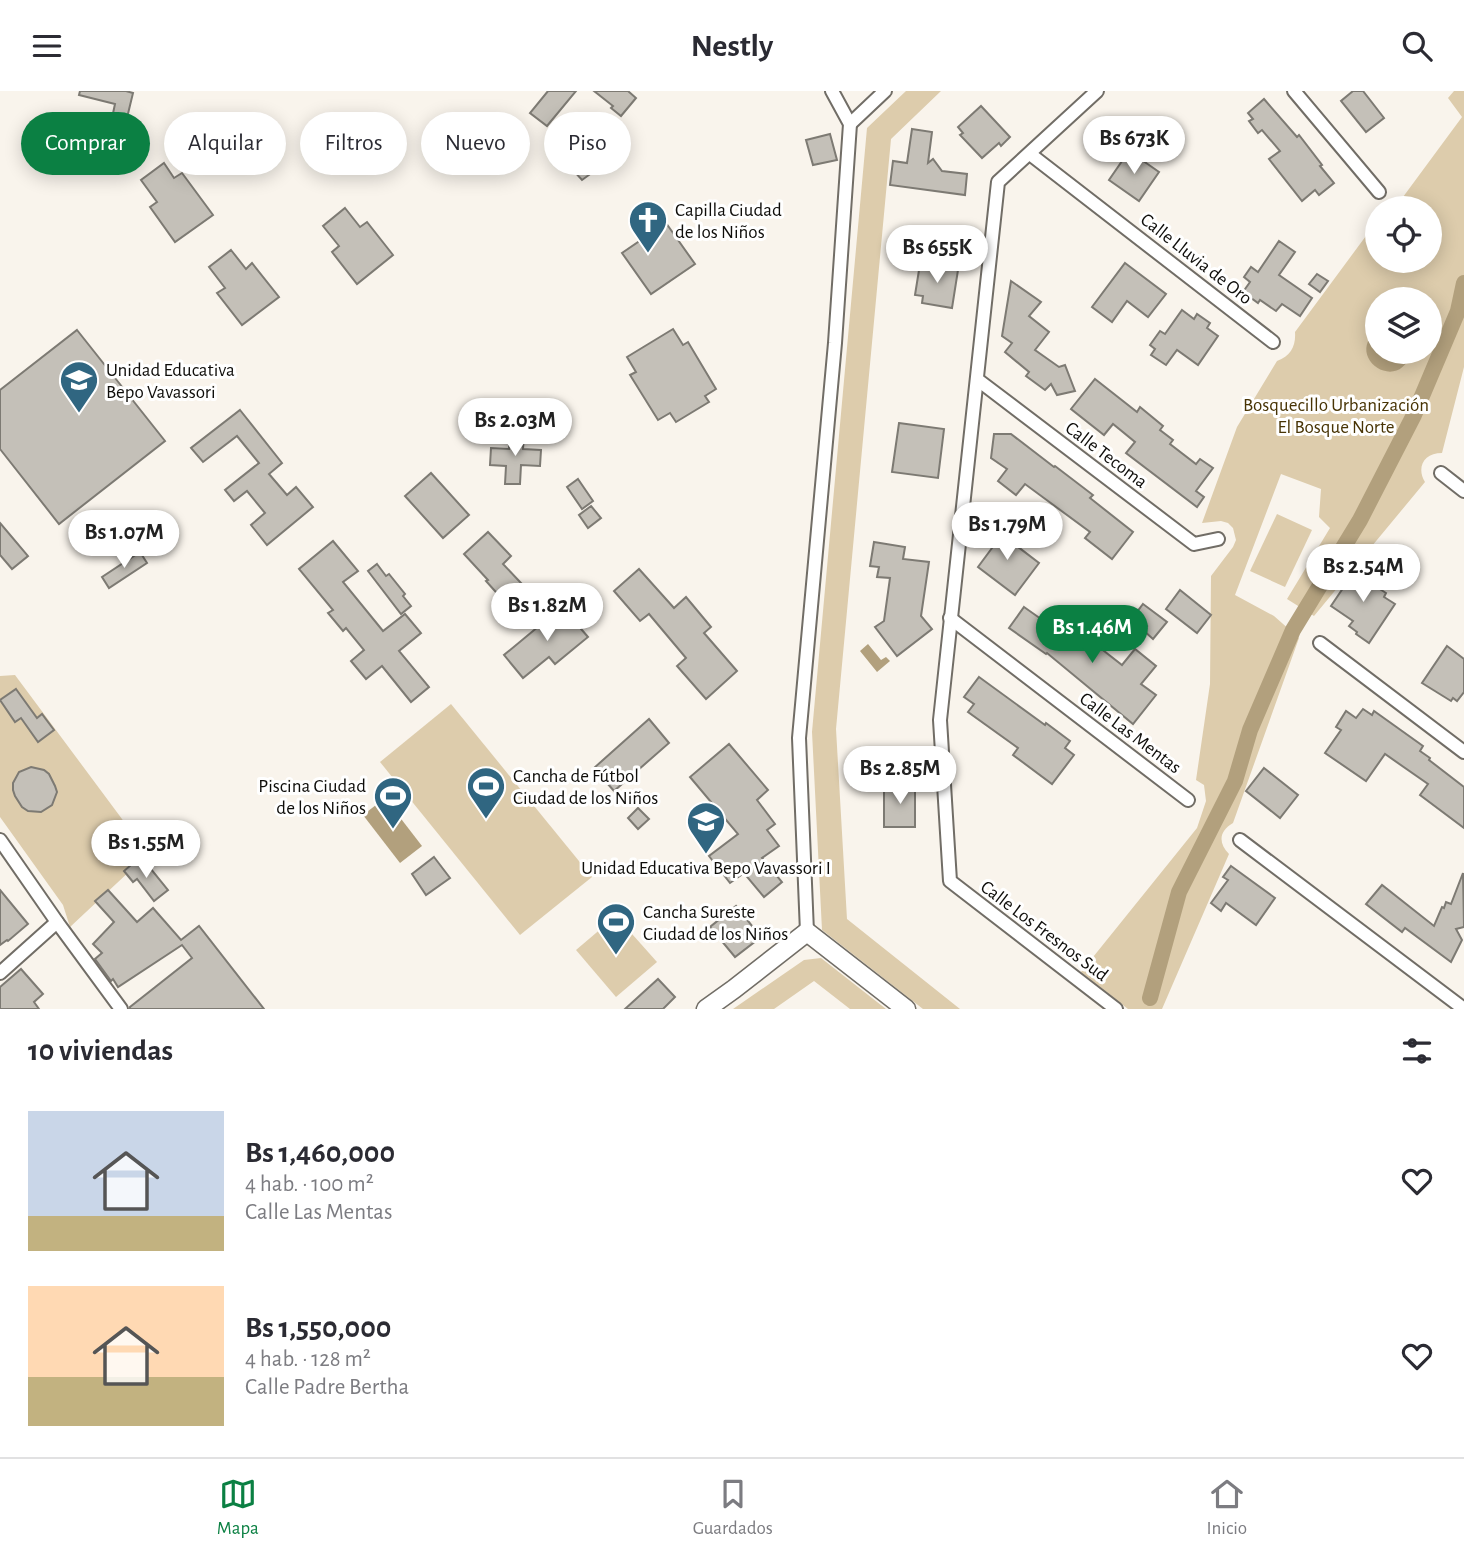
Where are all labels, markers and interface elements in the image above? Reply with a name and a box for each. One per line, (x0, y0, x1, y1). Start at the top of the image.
icon: menu (28, 27, 66, 65)
icon: search (1398, 27, 1436, 65)
text: Nestly (691, 30, 773, 62)
chip: Comprar (21, 112, 150, 175)
chip: Alquilar (164, 112, 286, 175)
chip: Filtros (300, 112, 407, 175)
chip: Nuevo (421, 112, 530, 175)
chip: Piso (544, 112, 631, 175)
pin: Bs 673K (1069, 116, 1199, 176)
text: Bs 673K (1099, 127, 1169, 150)
map controls (1365, 196, 1442, 364)
button: locate (1365, 196, 1442, 273)
church icon: Capilla Ciudad de los Niños (627, 199, 669, 254)
place label: Capilla Ciudad de los Niños (675, 201, 782, 242)
street label: Calle Lluvia de Oro (1137, 210, 1255, 308)
pin: Bs 655K (872, 225, 1002, 285)
text: Bs 655K (902, 236, 972, 259)
button: layers (1365, 287, 1442, 364)
school or university icon: Unidad Educativa Bepo Vavassori (58, 359, 100, 414)
place label: Unidad Educativa Bepo Vavassori (106, 361, 235, 402)
park label: Bosquecillo Urbanización El Bosque Norte (1243, 396, 1429, 437)
pin: Bs 2.03M (443, 399, 587, 458)
text: Bs 2.03M (474, 409, 556, 432)
street label: Calle Tecoma (1062, 418, 1151, 492)
pin: Bs 1.79M (935, 503, 1079, 562)
pin: Bs 1.07M (52, 511, 196, 570)
text: Bs 1.79M (968, 513, 1046, 536)
text: Bs 1.07M (84, 521, 164, 544)
pin: Bs 2.54M (1291, 545, 1435, 604)
text: Bs 2.54M (1322, 555, 1404, 578)
pin: Bs 1.82M (475, 583, 619, 643)
text: Bs 1.82M (507, 594, 587, 617)
pin: Bs 1.46M (1020, 605, 1164, 665)
text: Bs 1.46M (1052, 616, 1132, 639)
street label: Calle Las Mentas (1076, 689, 1184, 777)
pin: Bs 2.85M (828, 747, 972, 806)
text: Bs 2.85M (859, 757, 941, 780)
sports icon: Cancha de Fútbol Ciudad de los Niños (465, 765, 507, 820)
place label: Cancha de Fútbol Ciudad de los Niños (513, 767, 658, 808)
sports icon: Piscina Ciudad de los Niños (372, 775, 414, 830)
place label: Piscina Ciudad de los Niños (258, 777, 366, 818)
school or university icon: Unidad Educativa Bepo Vavassori I (685, 800, 727, 855)
pin: Bs 1.55M (74, 821, 218, 880)
text: Bs 1.55M (107, 831, 185, 854)
place label: Unidad Educativa Bepo Vavassori I (581, 859, 831, 878)
street label: Calle Los Fresnos Sud (977, 877, 1112, 985)
sports icon: Cancha Sureste Ciudad de los Niños (595, 901, 637, 956)
place label: Cancha Sureste Ciudad de los Niños (643, 903, 788, 944)
icon: filters (1398, 1032, 1436, 1070)
text: 10 viviendas (28, 1036, 173, 1066)
text: Bs 1,460,000 (245, 1138, 395, 1168)
icon: home (84, 1139, 168, 1223)
icon: heart (1398, 1162, 1436, 1200)
text: 4 hab. · 100 m² (245, 1173, 374, 1196)
text: Calle Las Mentas (245, 1201, 392, 1224)
text: Bs 1,550,000 (245, 1313, 391, 1343)
icon: home (84, 1314, 168, 1398)
icon: heart (1398, 1337, 1436, 1375)
text: 4 hab. · 128 m² (245, 1348, 371, 1371)
text: Calle Padre Bertha (245, 1376, 409, 1399)
tab: Mapa (217, 1475, 259, 1540)
tab: Guardados (693, 1475, 773, 1540)
tab: Inicio (1207, 1475, 1247, 1540)

